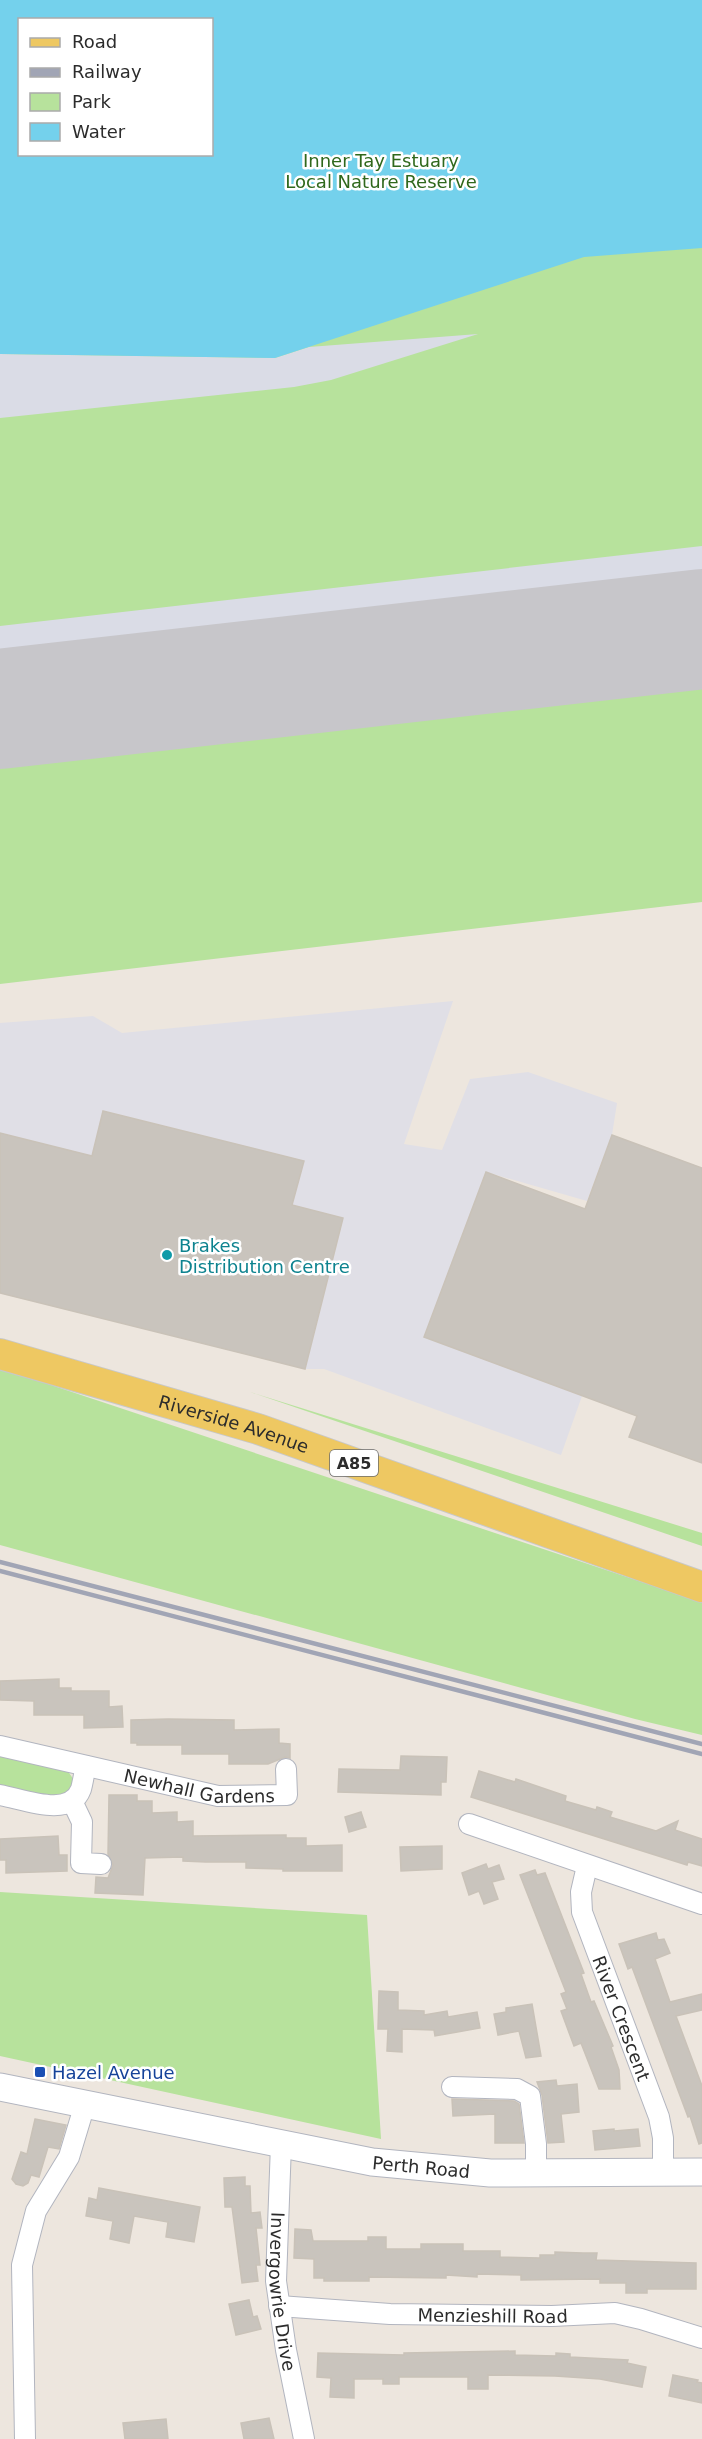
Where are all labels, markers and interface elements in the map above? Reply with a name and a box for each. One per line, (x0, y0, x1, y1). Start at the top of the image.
legend (18, 18, 213, 156)
text: Road (72, 31, 117, 52)
text: Railway (72, 61, 142, 82)
text: Park (72, 91, 111, 112)
text: Water (72, 121, 126, 142)
park label: Inner Tay Estuary Local Nature Reserve (285, 150, 477, 192)
place label: Brakes Distribution Centre (179, 1235, 350, 1277)
marker: Brakes Distribution Centre (160, 1248, 174, 1262)
street label: Riverside Avenue (156, 1390, 312, 1457)
road number: A85 (330, 1450, 378, 1476)
street label: Newhall Gardens (122, 1764, 275, 1807)
street label: River Crescent (589, 1953, 655, 2084)
place label: Hazel Avenue (52, 2062, 175, 2083)
marker: Hazel Avenue (33, 2065, 47, 2079)
street label: Perth Road (371, 2152, 471, 2182)
street label: Invergowrie Drive (265, 2212, 300, 2373)
street label: Menzieshill Road (417, 2304, 568, 2327)

